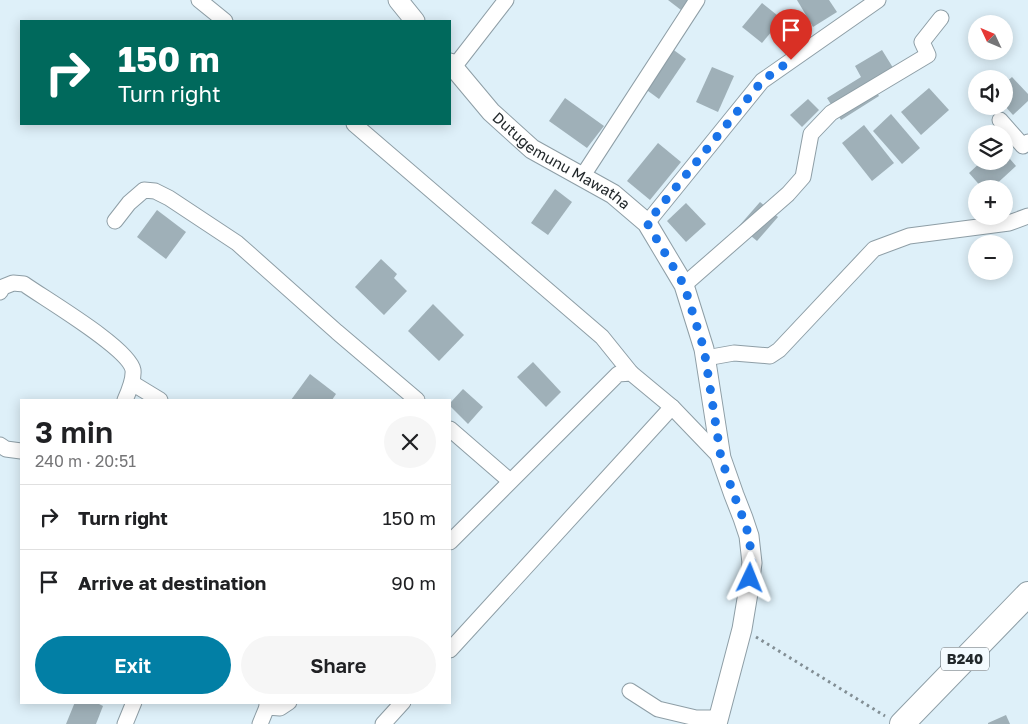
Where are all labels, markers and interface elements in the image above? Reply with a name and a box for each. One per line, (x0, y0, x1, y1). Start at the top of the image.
pin (770, 9, 812, 60)
north arrow (968, 15, 1012, 60)
map controls (968, 15, 1013, 280)
icon: arrive (777, 16, 805, 44)
text: 150 m (118, 38, 220, 80)
icon: right (35, 40, 100, 105)
button: sound (968, 70, 1013, 115)
text: Turn right (118, 80, 221, 107)
street label: Dutugemunu Mawatha (489, 108, 634, 213)
button: layers (968, 125, 1013, 170)
button: + (968, 180, 1013, 225)
button: − (968, 235, 1013, 280)
text: 3 min (35, 414, 113, 450)
button: close (384, 416, 436, 468)
text: 240 m · 20:51 (35, 451, 136, 471)
icon: right (35, 503, 63, 531)
text: Turn right (78, 506, 168, 529)
text: 150 m (382, 506, 436, 529)
position arrow (723, 551, 775, 603)
icon: arrive (35, 568, 63, 596)
text: Arrive at destination (78, 571, 266, 594)
text: 90 m (391, 571, 436, 594)
button: Exit (35, 636, 231, 694)
button: Share (241, 636, 436, 694)
road number: B240 (941, 648, 989, 671)

